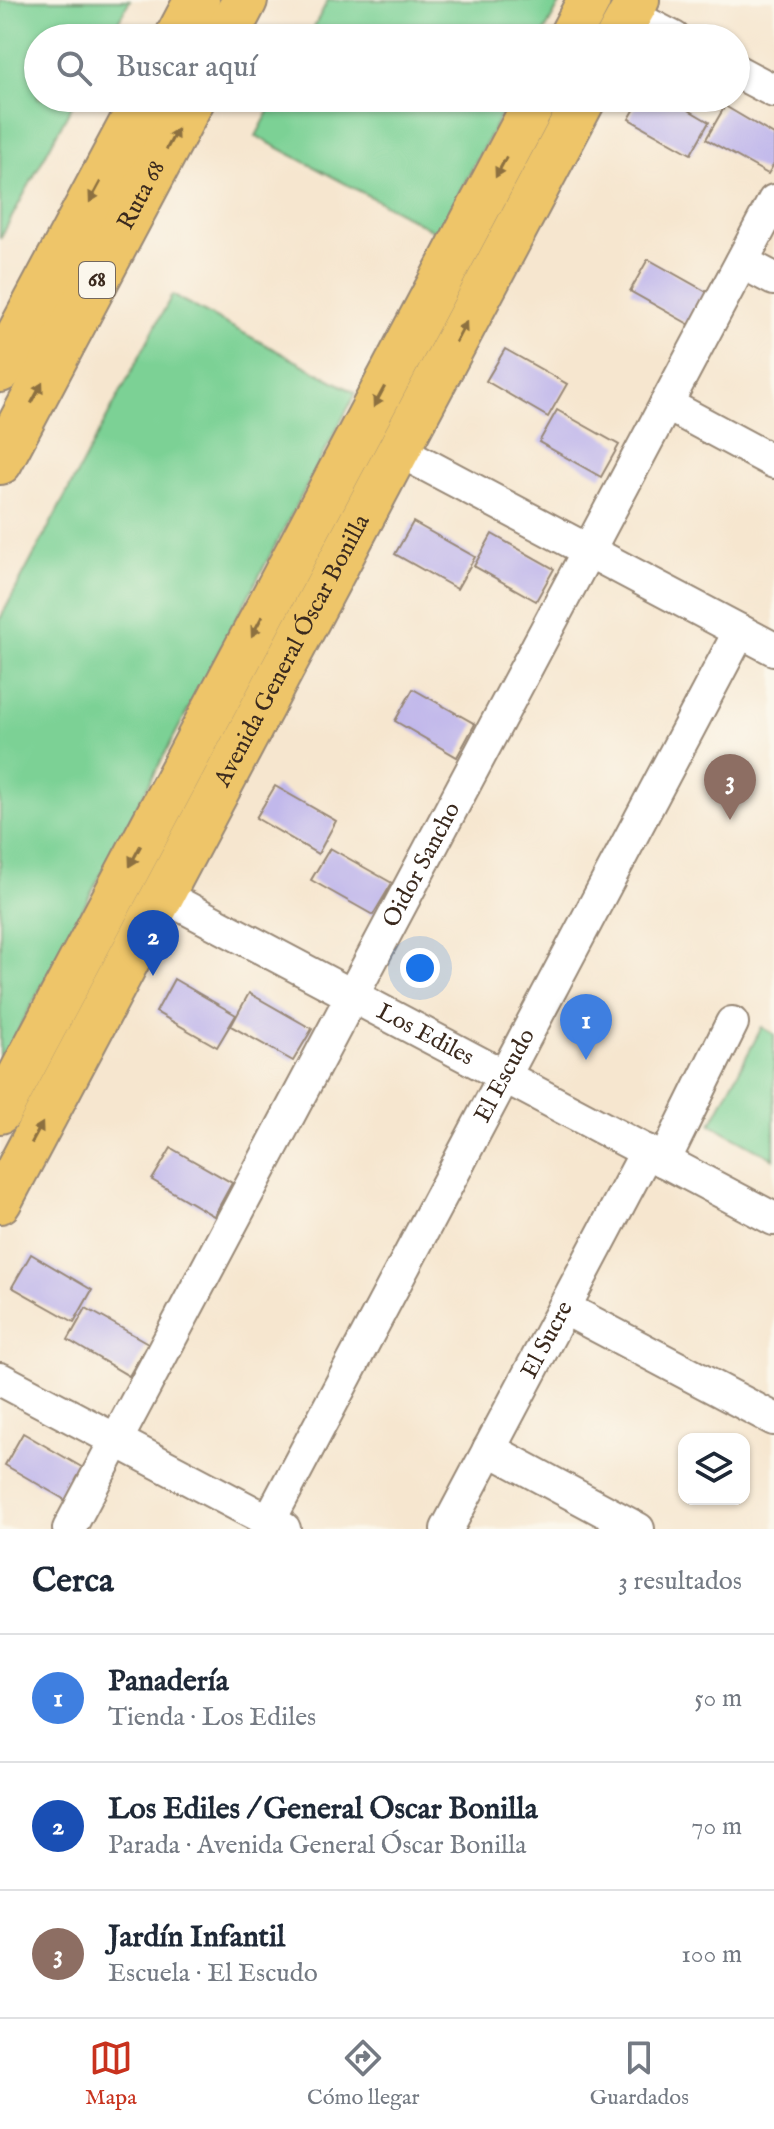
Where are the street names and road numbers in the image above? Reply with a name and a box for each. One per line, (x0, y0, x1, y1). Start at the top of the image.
street label: Ruta 68 (110, 155, 173, 235)
road number: 68 (79, 262, 115, 298)
street label: Avenida General Óscar Bonilla (207, 508, 377, 793)
street label: Oidor Sancho (376, 797, 468, 933)
street label: Los Ediles (371, 996, 479, 1073)
street label: El Escudo (467, 1023, 542, 1128)
street label: El Sucre (514, 1296, 580, 1384)

